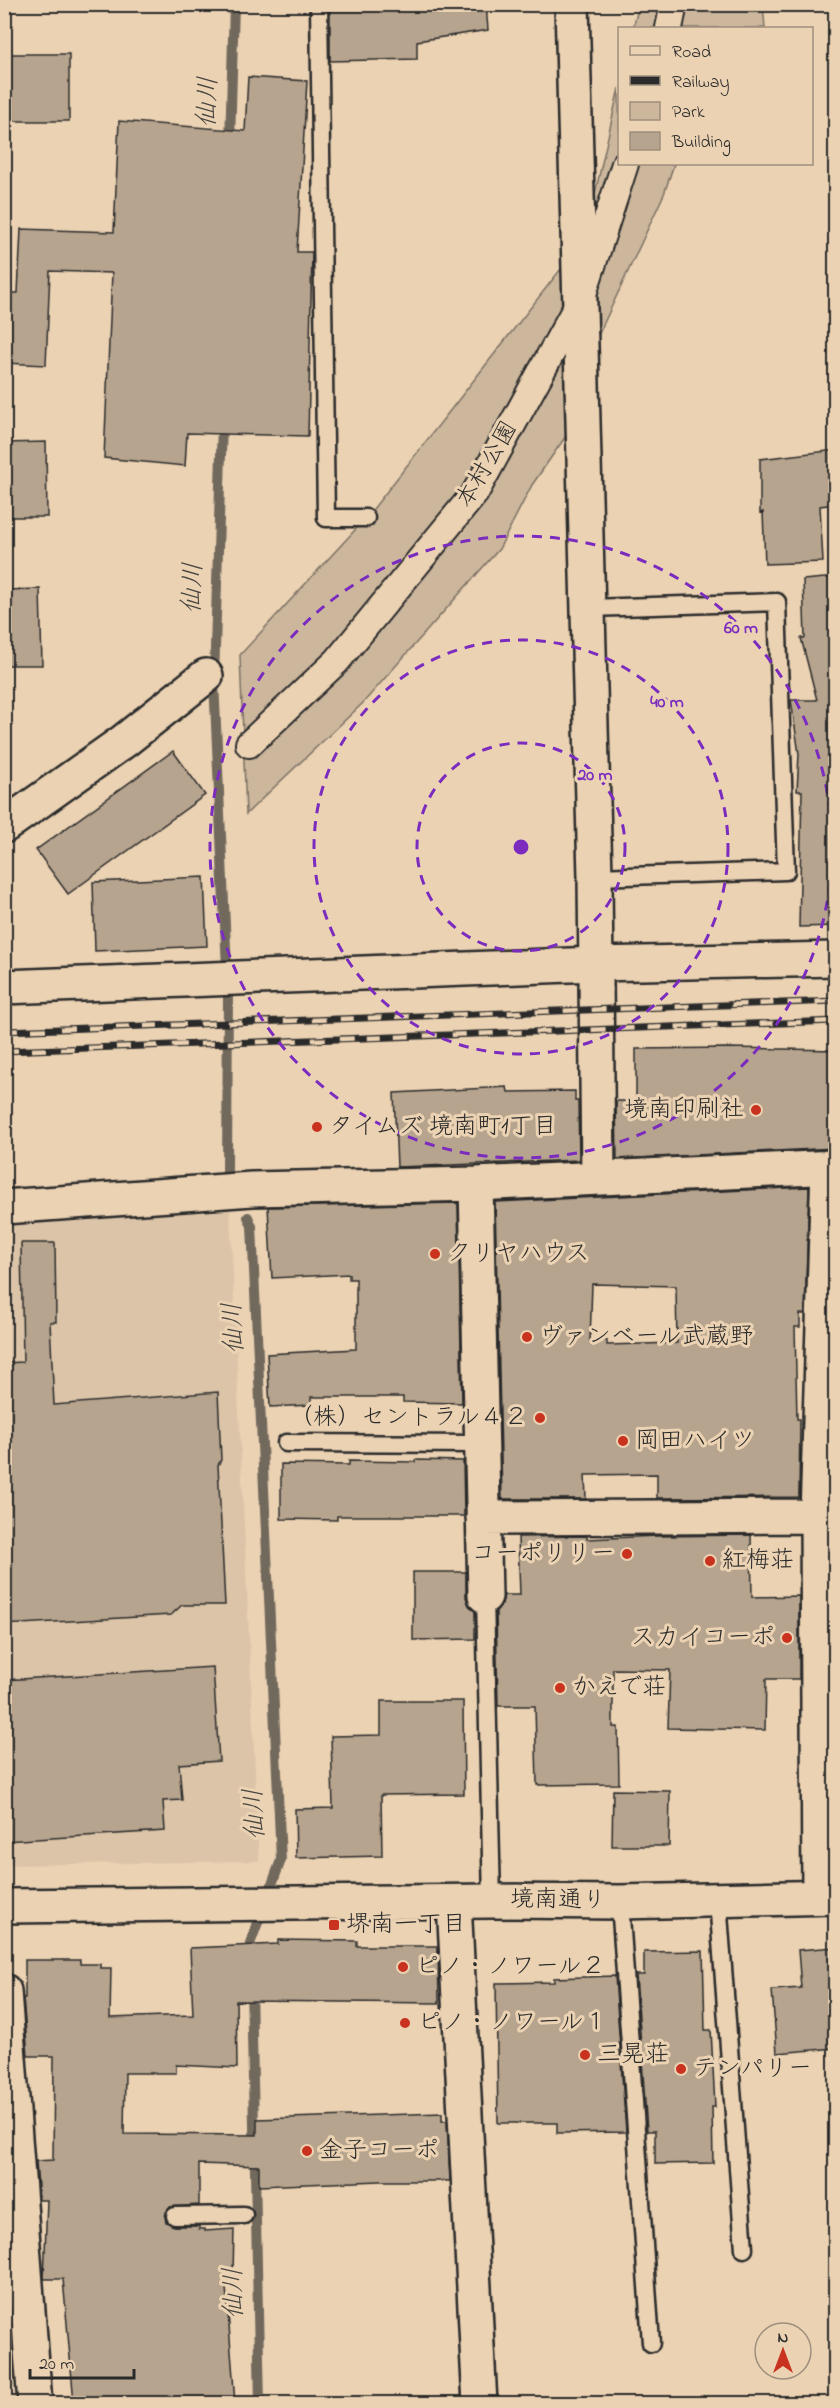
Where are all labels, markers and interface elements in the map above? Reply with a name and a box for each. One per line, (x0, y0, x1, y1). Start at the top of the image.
legend (618, 27, 813, 165)
text: Road (672, 40, 711, 66)
text: Railway (672, 70, 729, 96)
water label: 仙川 (189, 75, 229, 129)
text: Park (672, 100, 705, 126)
text: Building (671, 130, 731, 157)
street label: 本村公園 (448, 415, 528, 515)
water label: 仙川 (174, 561, 214, 615)
text: 60 m (724, 616, 758, 642)
text: 40 m (650, 690, 684, 716)
text: 20 m (576, 763, 613, 789)
centre of rings (511, 837, 531, 857)
place label: 境南印刷社 (624, 1093, 744, 1128)
marker: 境南印刷社 (749, 1103, 763, 1117)
place label: タイムズ 境南町1丁目 (329, 1110, 557, 1145)
marker: タイムズ 境南町1丁目 (310, 1120, 324, 1134)
place label: クリヤハウス (447, 1237, 590, 1272)
marker: クリヤハウス (428, 1247, 442, 1261)
water label: 仙川 (215, 1301, 255, 1355)
place label: ヴァンベール武蔵野 (539, 1320, 754, 1355)
marker: ヴァンベール武蔵野 (520, 1330, 534, 1344)
place label: （株）セントラル４２ (289, 1401, 528, 1436)
marker: （株）セントラル４２ (533, 1411, 547, 1425)
place label: 岡田ハイツ (635, 1424, 755, 1459)
marker: 岡田ハイツ (616, 1434, 630, 1448)
place label: コーポリリー (471, 1537, 615, 1572)
place label: 紅梅荘 (722, 1544, 794, 1579)
marker: コーポリリー (620, 1547, 634, 1561)
marker: 紅梅荘 (703, 1554, 717, 1568)
place label: スカイコーポ (631, 1621, 775, 1656)
marker: スカイコーポ (780, 1631, 794, 1645)
place label: かえで荘 (572, 1671, 666, 1706)
marker: かえで荘 (553, 1681, 567, 1695)
water label: 仙川 (236, 1787, 276, 1841)
street label: 境南通り (510, 1883, 606, 1919)
place label: 堺南一丁目 (346, 1908, 466, 1943)
marker: 堺南一丁目 (327, 1918, 341, 1932)
place label: ピノ・ノワール２ (415, 1950, 606, 1985)
marker: ピノ・ノワール２ (396, 1960, 410, 1974)
place label: ピノ・ノワール１ (417, 2006, 608, 2041)
marker: ピノ・ノワール１ (398, 2016, 412, 2030)
place label: 三晃荘 (597, 2038, 669, 2073)
marker: 三晃荘 (578, 2048, 592, 2062)
place label: テンパリー (693, 2052, 812, 2087)
marker: テンパリー (674, 2062, 688, 2076)
place label: 金子コーポ (319, 2134, 439, 2169)
marker: 金子コーポ (300, 2144, 314, 2158)
water label: 仙川 (216, 2267, 254, 2319)
north arrow (753, 2321, 813, 2381)
text: N (778, 2326, 789, 2350)
scale bar (30, 2342, 134, 2380)
text: 20 m (39, 2352, 74, 2378)

